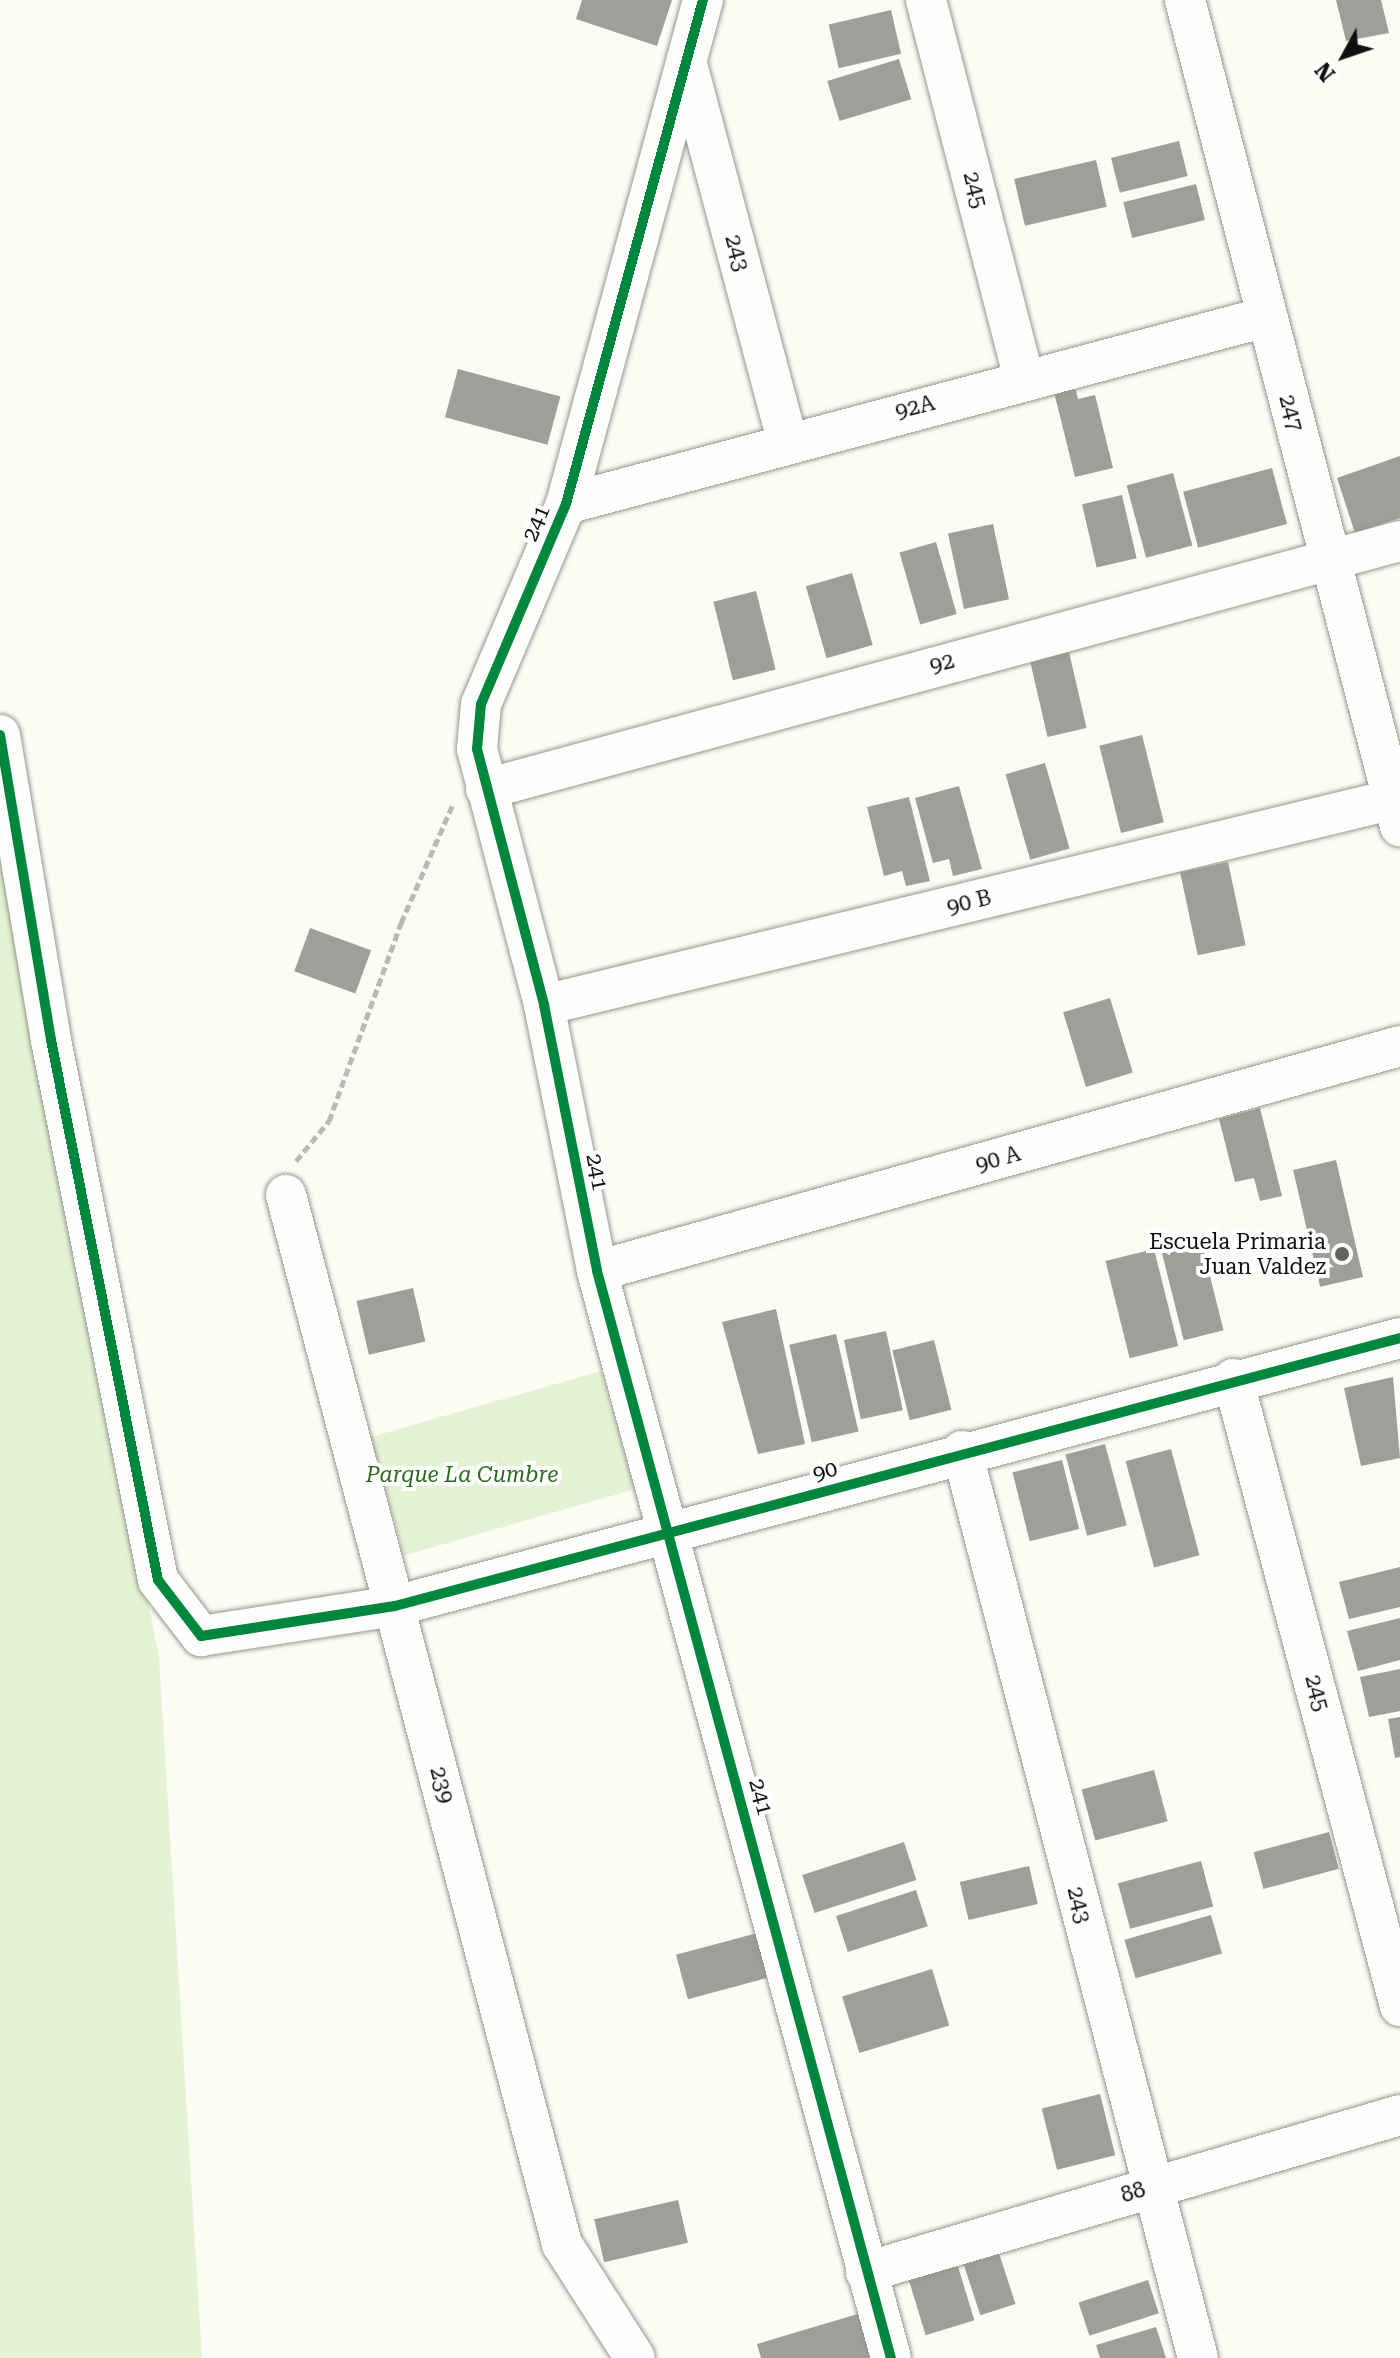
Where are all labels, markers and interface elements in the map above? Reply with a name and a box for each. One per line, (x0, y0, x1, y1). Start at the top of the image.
north arrow (1304, 16, 1384, 96)
text: N (1310, 57, 1340, 86)
street label: 245 (958, 169, 992, 211)
street label: 243 (719, 232, 755, 274)
street label: 92A (892, 389, 938, 425)
street label: 247 (1273, 392, 1309, 434)
street label: 241 (517, 501, 555, 545)
street label: 92 (927, 647, 957, 679)
street label: 90 B (944, 884, 994, 920)
street label: 90 A (972, 1140, 1024, 1178)
street label: 241 (581, 1151, 613, 1193)
place label: Escuela Primaria Juan Valdez (1149, 1228, 1326, 1280)
marker: Escuela Primaria Juan Valdez (1333, 1245, 1351, 1263)
street label: 90 (810, 1455, 840, 1487)
park label: Parque La Cumbre (366, 1462, 558, 1488)
street label: 245 (1299, 1672, 1335, 1714)
street label: 239 (424, 1764, 460, 1806)
street label: 241 (743, 1776, 779, 1818)
street label: 243 (1062, 1884, 1096, 1926)
street label: 88 (1117, 2176, 1149, 2208)

